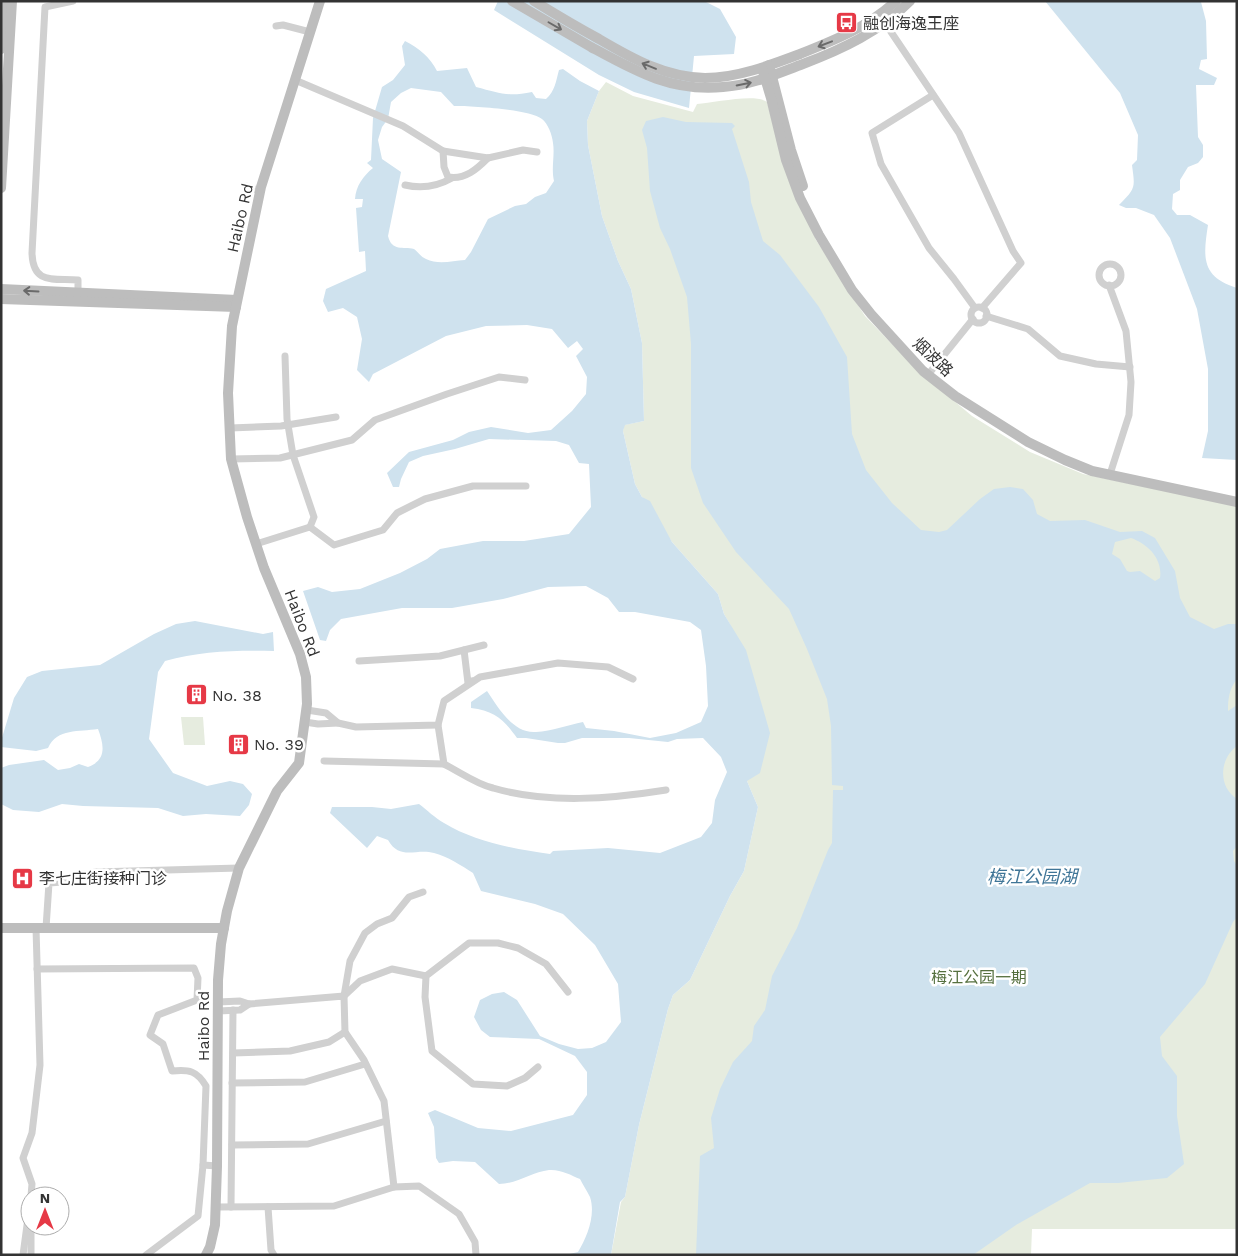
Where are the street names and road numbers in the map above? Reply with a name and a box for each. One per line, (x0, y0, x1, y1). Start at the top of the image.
street label: Haibo Rd (223, 182, 257, 254)
street label: 烟波路 (909, 334, 957, 380)
street label: Haibo Rd (281, 587, 323, 659)
street label: Haibo Rd (194, 991, 213, 1061)

